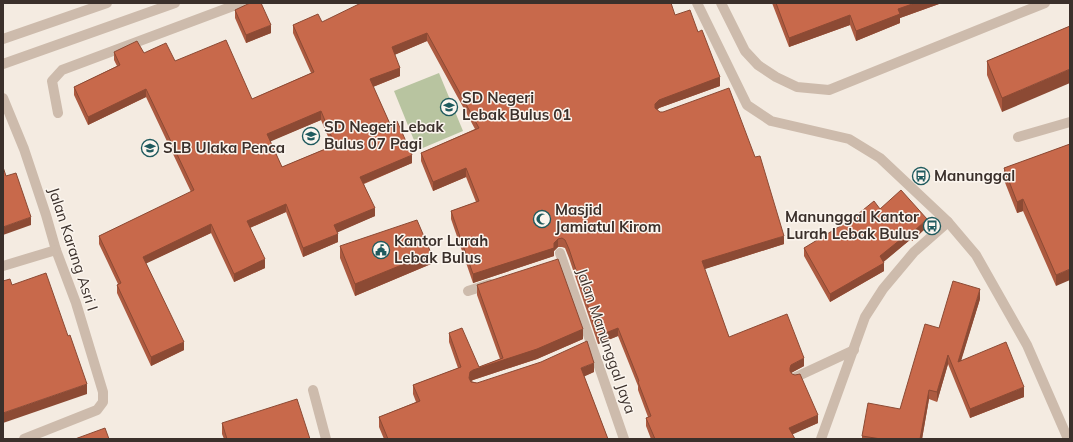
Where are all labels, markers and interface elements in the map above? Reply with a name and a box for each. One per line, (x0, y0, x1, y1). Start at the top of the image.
place label: SD Negeri Lebak Bulus 01 (462, 88, 571, 124)
school or university icon: SD Negeri Lebak Bulus 01 (439, 97, 459, 117)
place label: SD Negeri Lebak Bulus 07 Pagi (324, 117, 444, 153)
school or university icon: SD Negeri Lebak Bulus 07 Pagi (301, 126, 321, 146)
school or university icon: SLB Ulaka Penca (140, 138, 160, 158)
place label: SLB Ulaka Penca (163, 138, 285, 157)
bus stop icon: Manunggal (911, 166, 931, 186)
place label: Manunggal (934, 166, 1015, 185)
street label: Jalan Karang Asri I (45, 185, 102, 313)
place label: Masjid Jamiatul Kirom (555, 200, 661, 236)
place label: Manunggal Kantor Lurah Lebak Bulus (785, 207, 919, 243)
mosque icon: Masjid Jamiatul Kirom (532, 209, 552, 229)
bus stop icon: Manunggal Kantor Lurah Lebak Bulus (922, 216, 942, 236)
place label: Kantor Lurah Lebak Bulus (394, 231, 488, 267)
public building icon: Kantor Lurah Lebak Bulus (371, 240, 391, 260)
street label: Jalan Manunggal Jaya (573, 266, 640, 416)

